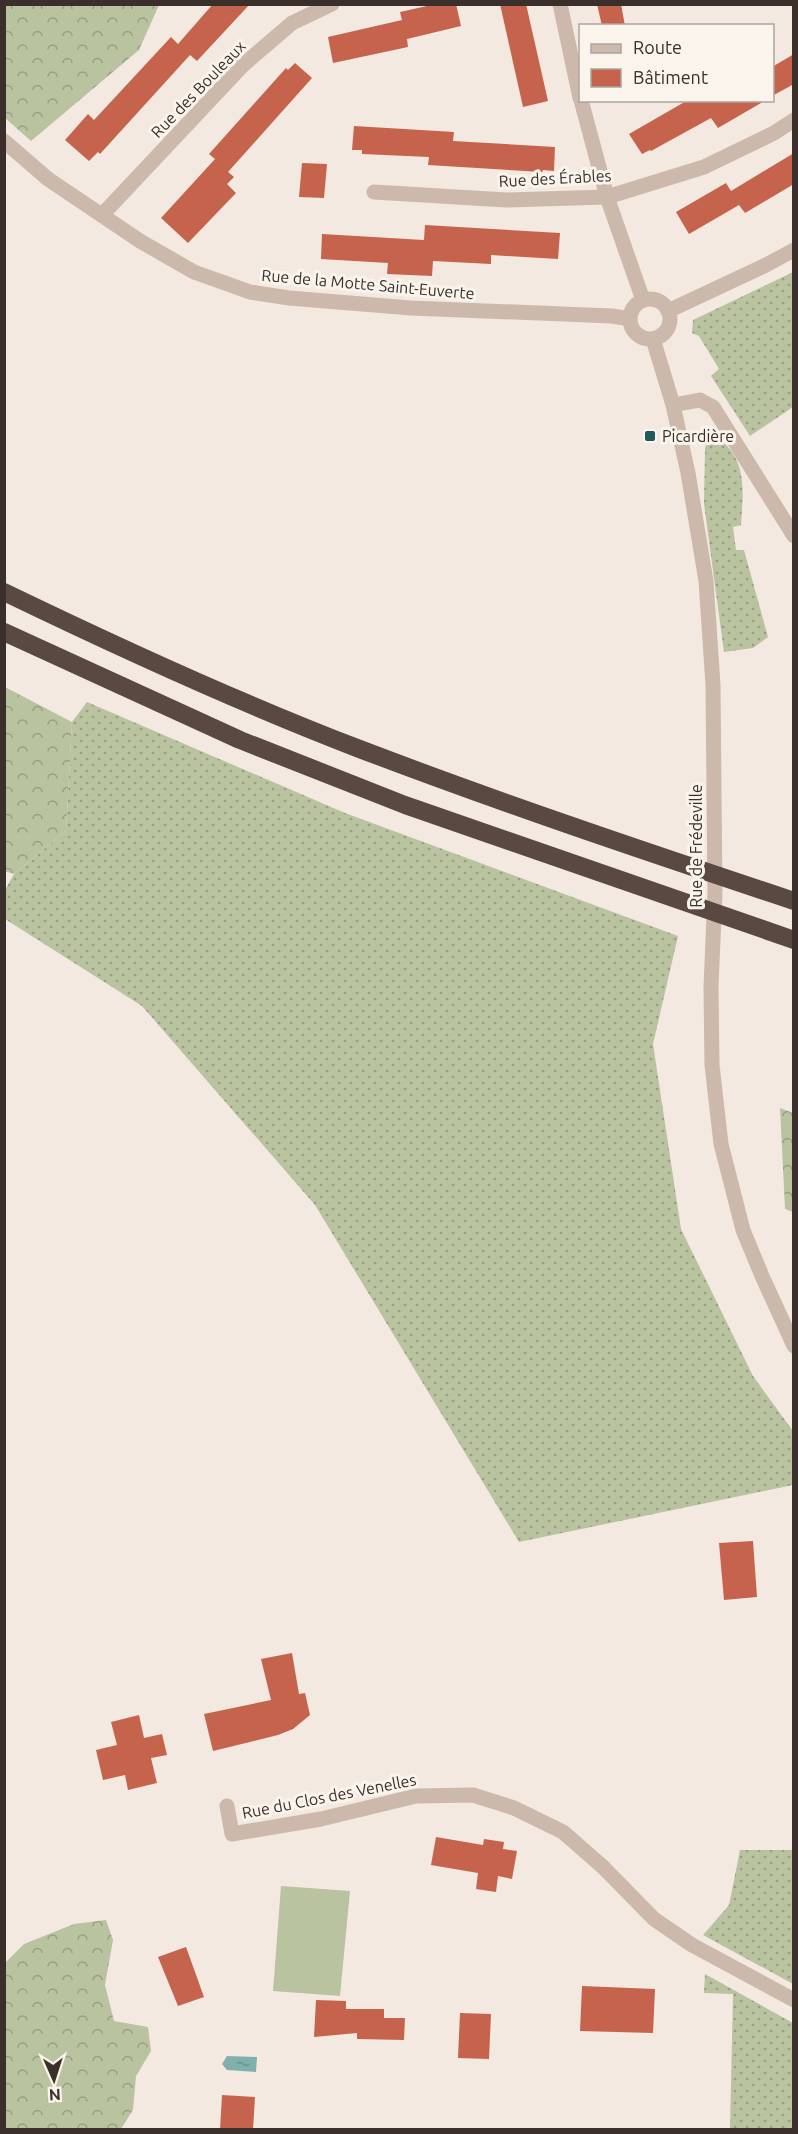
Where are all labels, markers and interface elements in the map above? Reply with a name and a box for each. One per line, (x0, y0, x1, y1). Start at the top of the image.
legend (579, 24, 774, 102)
street label: Rue des Bouleaux (147, 37, 249, 141)
text: Route (633, 37, 682, 57)
text: Bâtiment (633, 67, 708, 87)
street label: Rue des Érables (498, 164, 612, 190)
street label: Rue de la Motte Saint-Euverte (261, 266, 475, 302)
place label: Picardière (662, 427, 734, 445)
marker: Picardière (643, 429, 657, 443)
street label: Rue de Frédeville (687, 784, 705, 908)
street label: Rue du Clos des Venelles (240, 1770, 418, 1822)
north arrow (24, 2050, 84, 2110)
text: N (48, 2086, 61, 2104)

